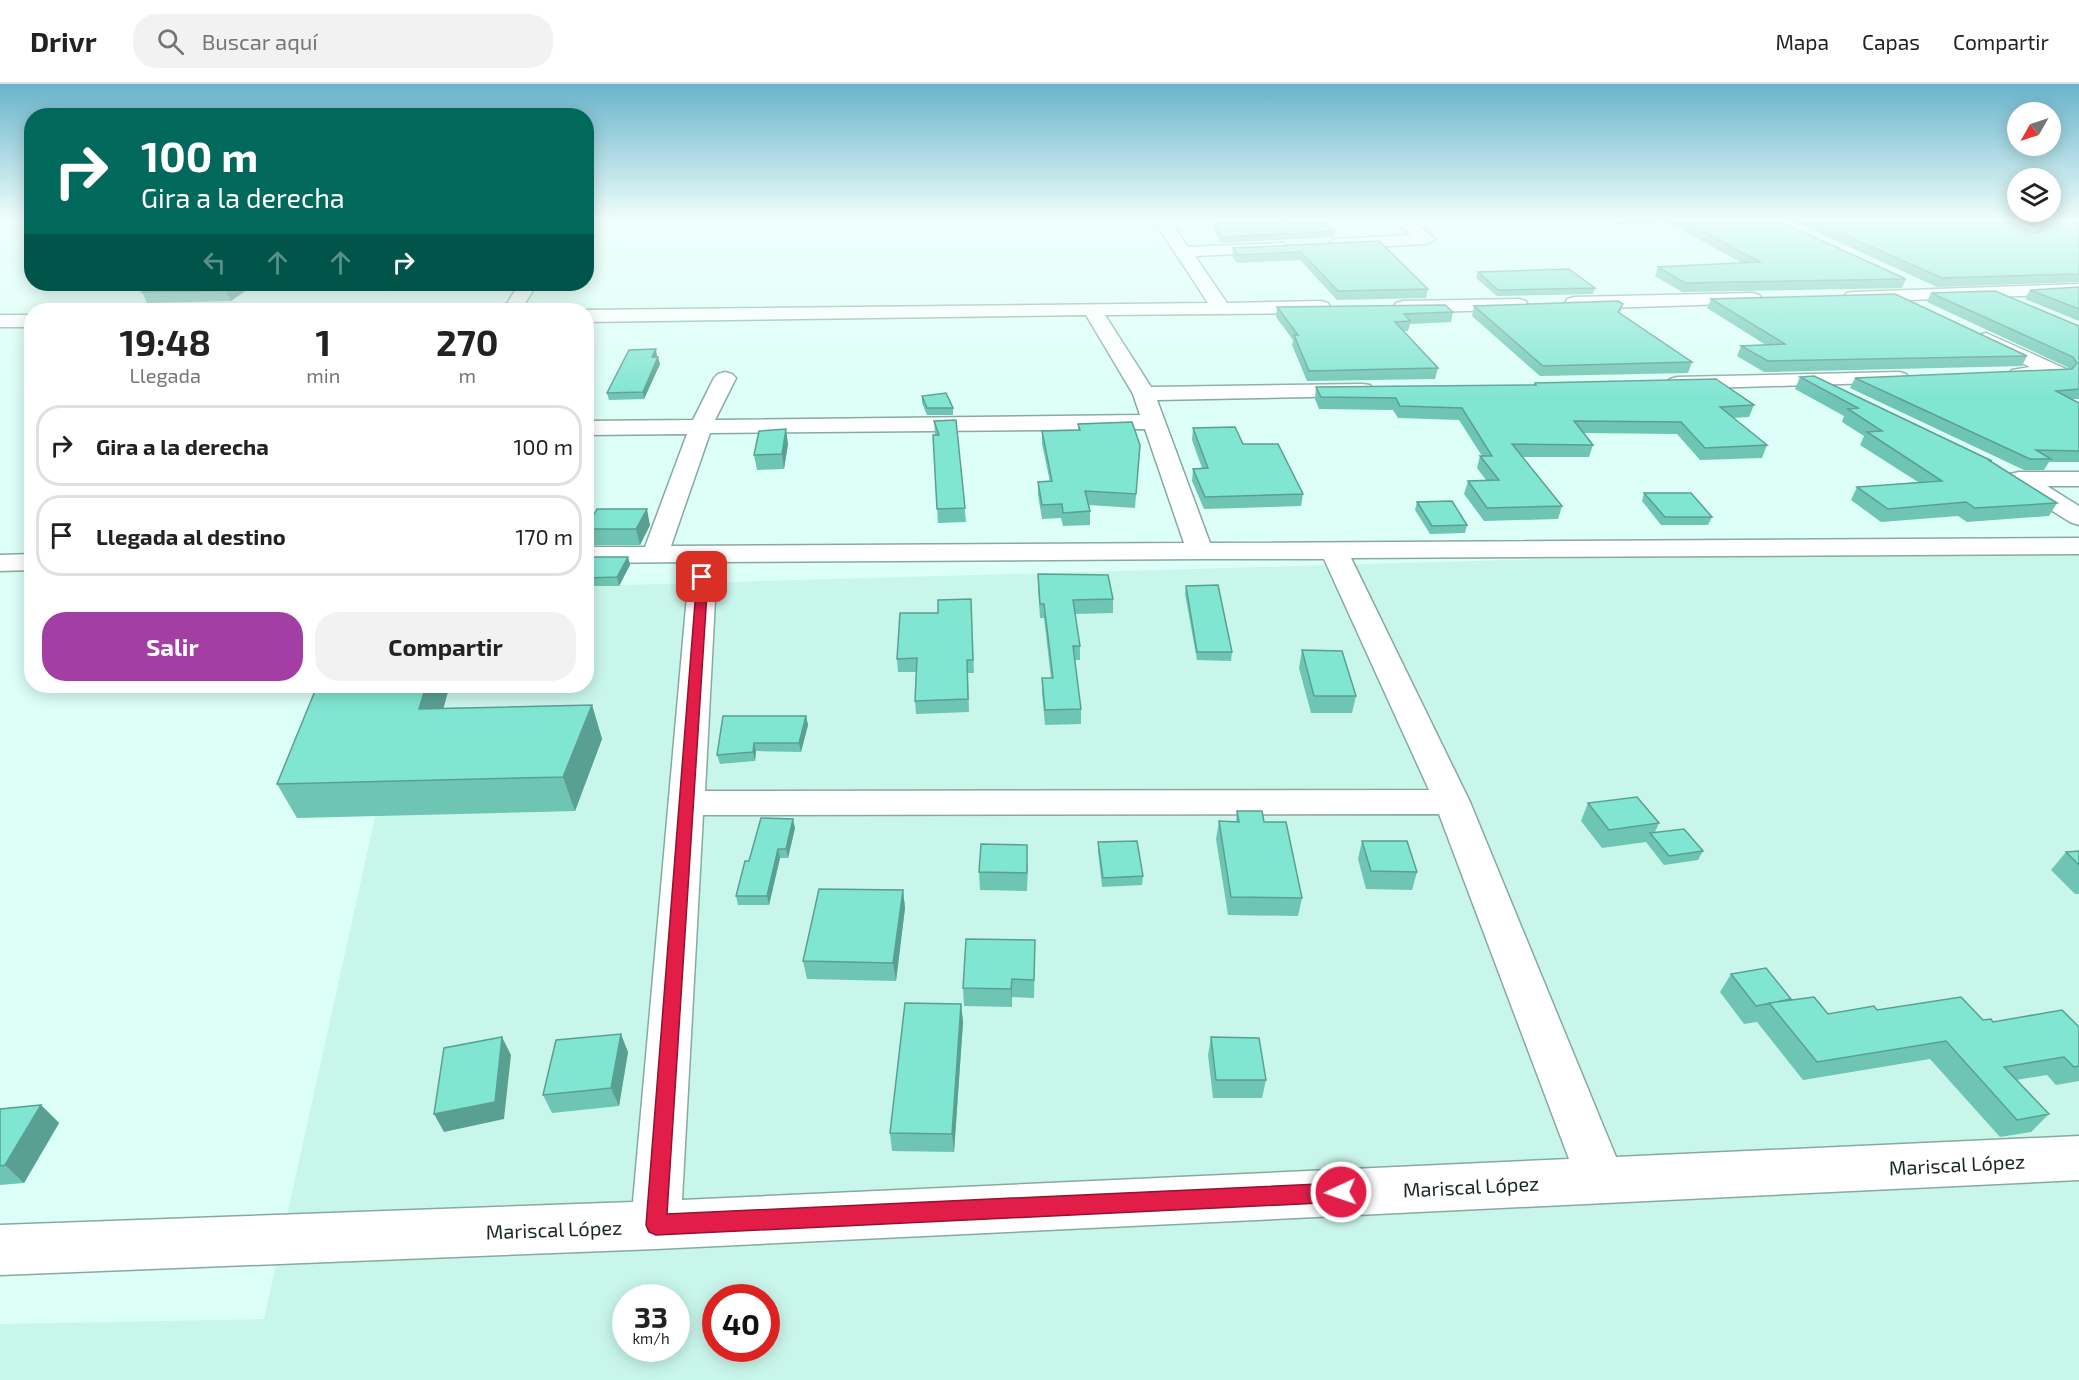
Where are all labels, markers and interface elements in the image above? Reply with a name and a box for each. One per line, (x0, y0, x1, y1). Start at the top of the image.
search box (133, 14, 553, 68)
text: Drivr (30, 24, 97, 58)
icon: search (154, 25, 187, 58)
text: Buscar aquí (202, 28, 318, 54)
text: Mapa (1775, 29, 1829, 54)
text: Capas (1862, 29, 1920, 54)
text: Compartir (1953, 29, 2049, 54)
north arrow (2007, 102, 2061, 156)
map controls (2007, 102, 2061, 222)
text: 100 m (141, 130, 258, 180)
icon: right (42, 132, 120, 210)
button: layers (2007, 168, 2061, 222)
text: Gira a la derecha (141, 181, 345, 213)
icon: left (198, 246, 231, 279)
icon: ahead (261, 246, 294, 279)
icon: ahead (324, 246, 357, 279)
icon: right (387, 246, 420, 279)
text: 19:48 (119, 320, 211, 363)
text: 1 (316, 320, 331, 363)
text: 270 (436, 320, 499, 363)
text: Llegada (129, 363, 201, 387)
text: min (306, 363, 340, 387)
text: m (458, 363, 476, 387)
icon: right (45, 429, 78, 462)
text: Gira a la derecha (96, 433, 269, 459)
text: 100 m (514, 433, 573, 459)
icon: arrive (45, 519, 78, 552)
text: Llegada al destino (96, 523, 286, 549)
text: 170 m (516, 523, 573, 549)
pin (676, 551, 727, 602)
icon: arrive (685, 560, 718, 593)
button: Salir (42, 612, 303, 681)
button: Compartir (315, 612, 576, 681)
street label: Mariscal López (1888, 1148, 2026, 1180)
position arrow (1309, 1160, 1373, 1224)
street label: Mariscal López (1402, 1170, 1540, 1202)
street label: Mariscal López (485, 1215, 623, 1243)
speed limit sign: 40 (702, 1284, 780, 1362)
text: 33 (634, 1298, 668, 1334)
text: km/h (632, 1329, 670, 1347)

